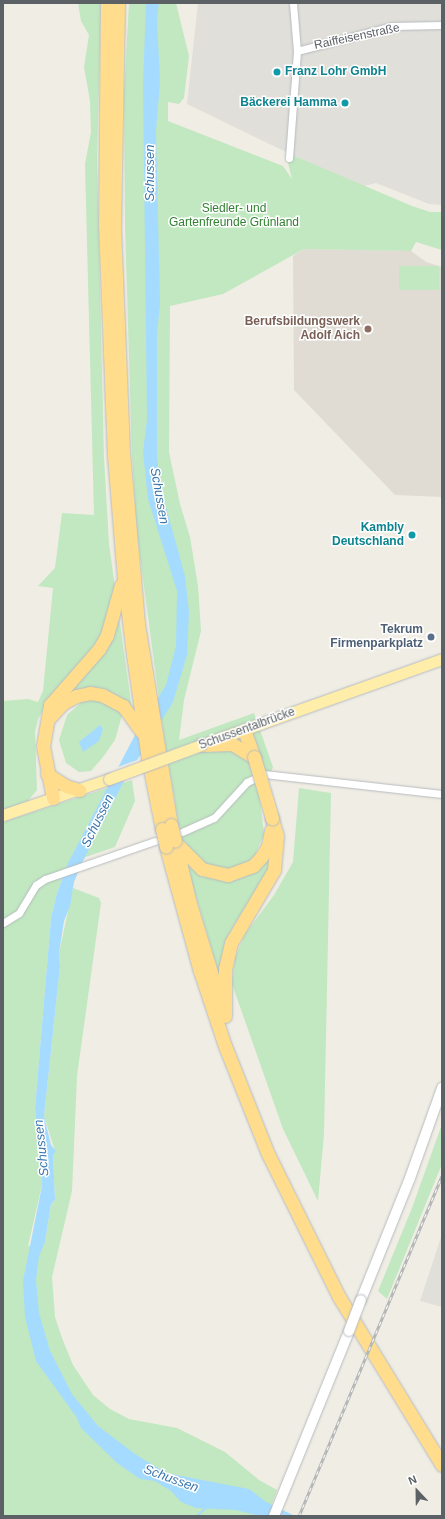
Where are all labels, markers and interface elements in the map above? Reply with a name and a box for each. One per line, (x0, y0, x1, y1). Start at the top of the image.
street label: Raiffeisenstraße (313, 21, 401, 53)
place label: Franz Lohr GmbH (285, 65, 386, 79)
marker: Franz Lohr GmbH (272, 67, 282, 77)
place label: Bäckerei Hamma (240, 96, 337, 110)
marker: Bäckerei Hamma (340, 98, 350, 108)
water label: Schussen (142, 144, 158, 202)
park label: Siedler- und Gartenfreunde Grünland (169, 202, 299, 230)
place label: Berufsbildungswerk Adolf Aich (245, 315, 360, 343)
marker: Berufsbildungswerk Adolf Aich (363, 324, 373, 334)
water label: Schussen (146, 467, 172, 525)
place label: Kambly Deutschland (332, 521, 404, 549)
marker: Kambly Deutschland (407, 530, 417, 540)
place label: Tekrum Firmenparkplatz (330, 623, 423, 651)
marker: Tekrum Firmenparkplatz (426, 632, 436, 642)
street label: Schussentalbrücke (197, 705, 297, 753)
water label: Schussen (78, 792, 118, 850)
water label: Schussen (31, 1119, 53, 1177)
water label: Schussen (142, 1462, 200, 1496)
north arrow (397, 1471, 437, 1511)
text: N (407, 1473, 418, 1487)

